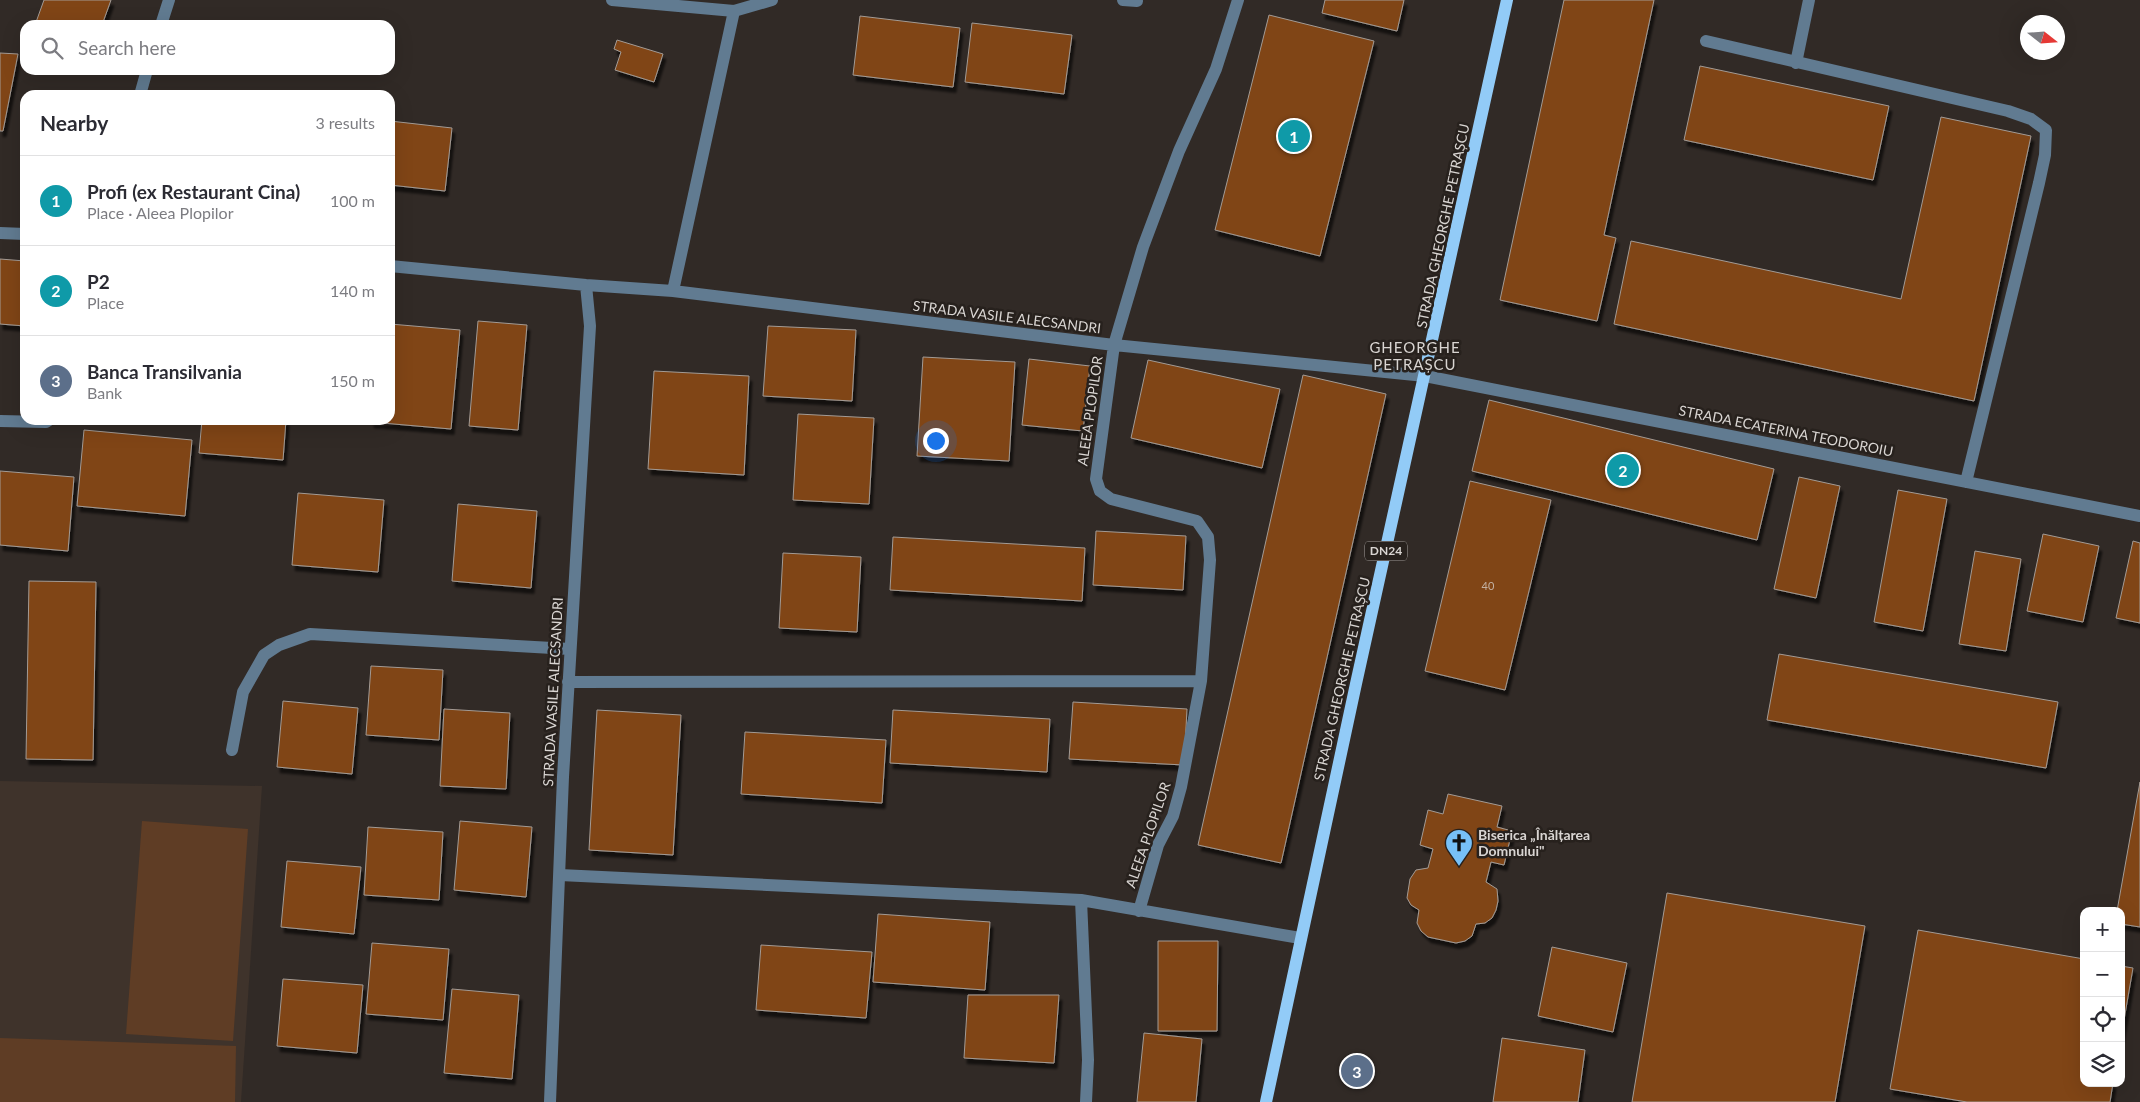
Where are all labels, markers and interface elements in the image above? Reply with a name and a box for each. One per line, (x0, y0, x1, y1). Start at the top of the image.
north arrow (2020, 15, 2065, 60)
search box (20, 20, 395, 75)
icon: search (38, 34, 66, 62)
text: Search here (78, 36, 176, 59)
text: Nearby (40, 110, 108, 135)
text: 3 results (315, 113, 375, 132)
pin: 1 (1278, 117, 1310, 155)
street label: STRADA GHEORGHE PETRAȘCU (1413, 122, 1473, 330)
text: Profi (ex Restaurant Cina) (87, 180, 300, 203)
text: 1 (51, 191, 61, 210)
text: 100 m (330, 191, 375, 210)
text: Place · Aleea Plopilor (87, 203, 233, 222)
text: P2 (87, 270, 110, 293)
text: 2 (51, 281, 61, 300)
text: 140 m (330, 281, 375, 300)
text: Place (87, 293, 124, 312)
street label: STRADA VASILE ALECSANDRI (912, 297, 1102, 336)
district label: GHEORGHE PETRAȘCU (1369, 338, 1461, 373)
street label: ALEEA PLOPILOR (1073, 355, 1106, 467)
text: Banca Transilvania (87, 360, 242, 383)
text: 3 (51, 371, 61, 390)
text: 150 m (330, 371, 375, 390)
text: Bank (87, 383, 122, 402)
street label: STRADA ECATERINA TEODOROIU (1677, 401, 1895, 460)
your location (923, 428, 949, 454)
pin: 2 (1607, 451, 1639, 489)
road number: DN24 (1365, 542, 1407, 560)
street label: STRADA GHEORGHE PETRAȘCU (1310, 575, 1373, 782)
house number: 40 (1482, 579, 1495, 592)
street label: STRADA VASILE ALECSANDRI (539, 597, 566, 787)
street label: ALEEA PLOPILOR (1121, 779, 1174, 890)
place label: Biserica „Înălțarea Domnului" (1478, 826, 1590, 859)
church icon: Biserica „Înălțarea Domnului" (1444, 828, 1474, 867)
map controls (2080, 907, 2125, 1087)
button: + (2080, 907, 2125, 952)
button: − (2080, 952, 2125, 997)
button: locate (2080, 997, 2125, 1042)
button: layers (2080, 1042, 2125, 1087)
pin: 3 (1341, 1052, 1373, 1090)

